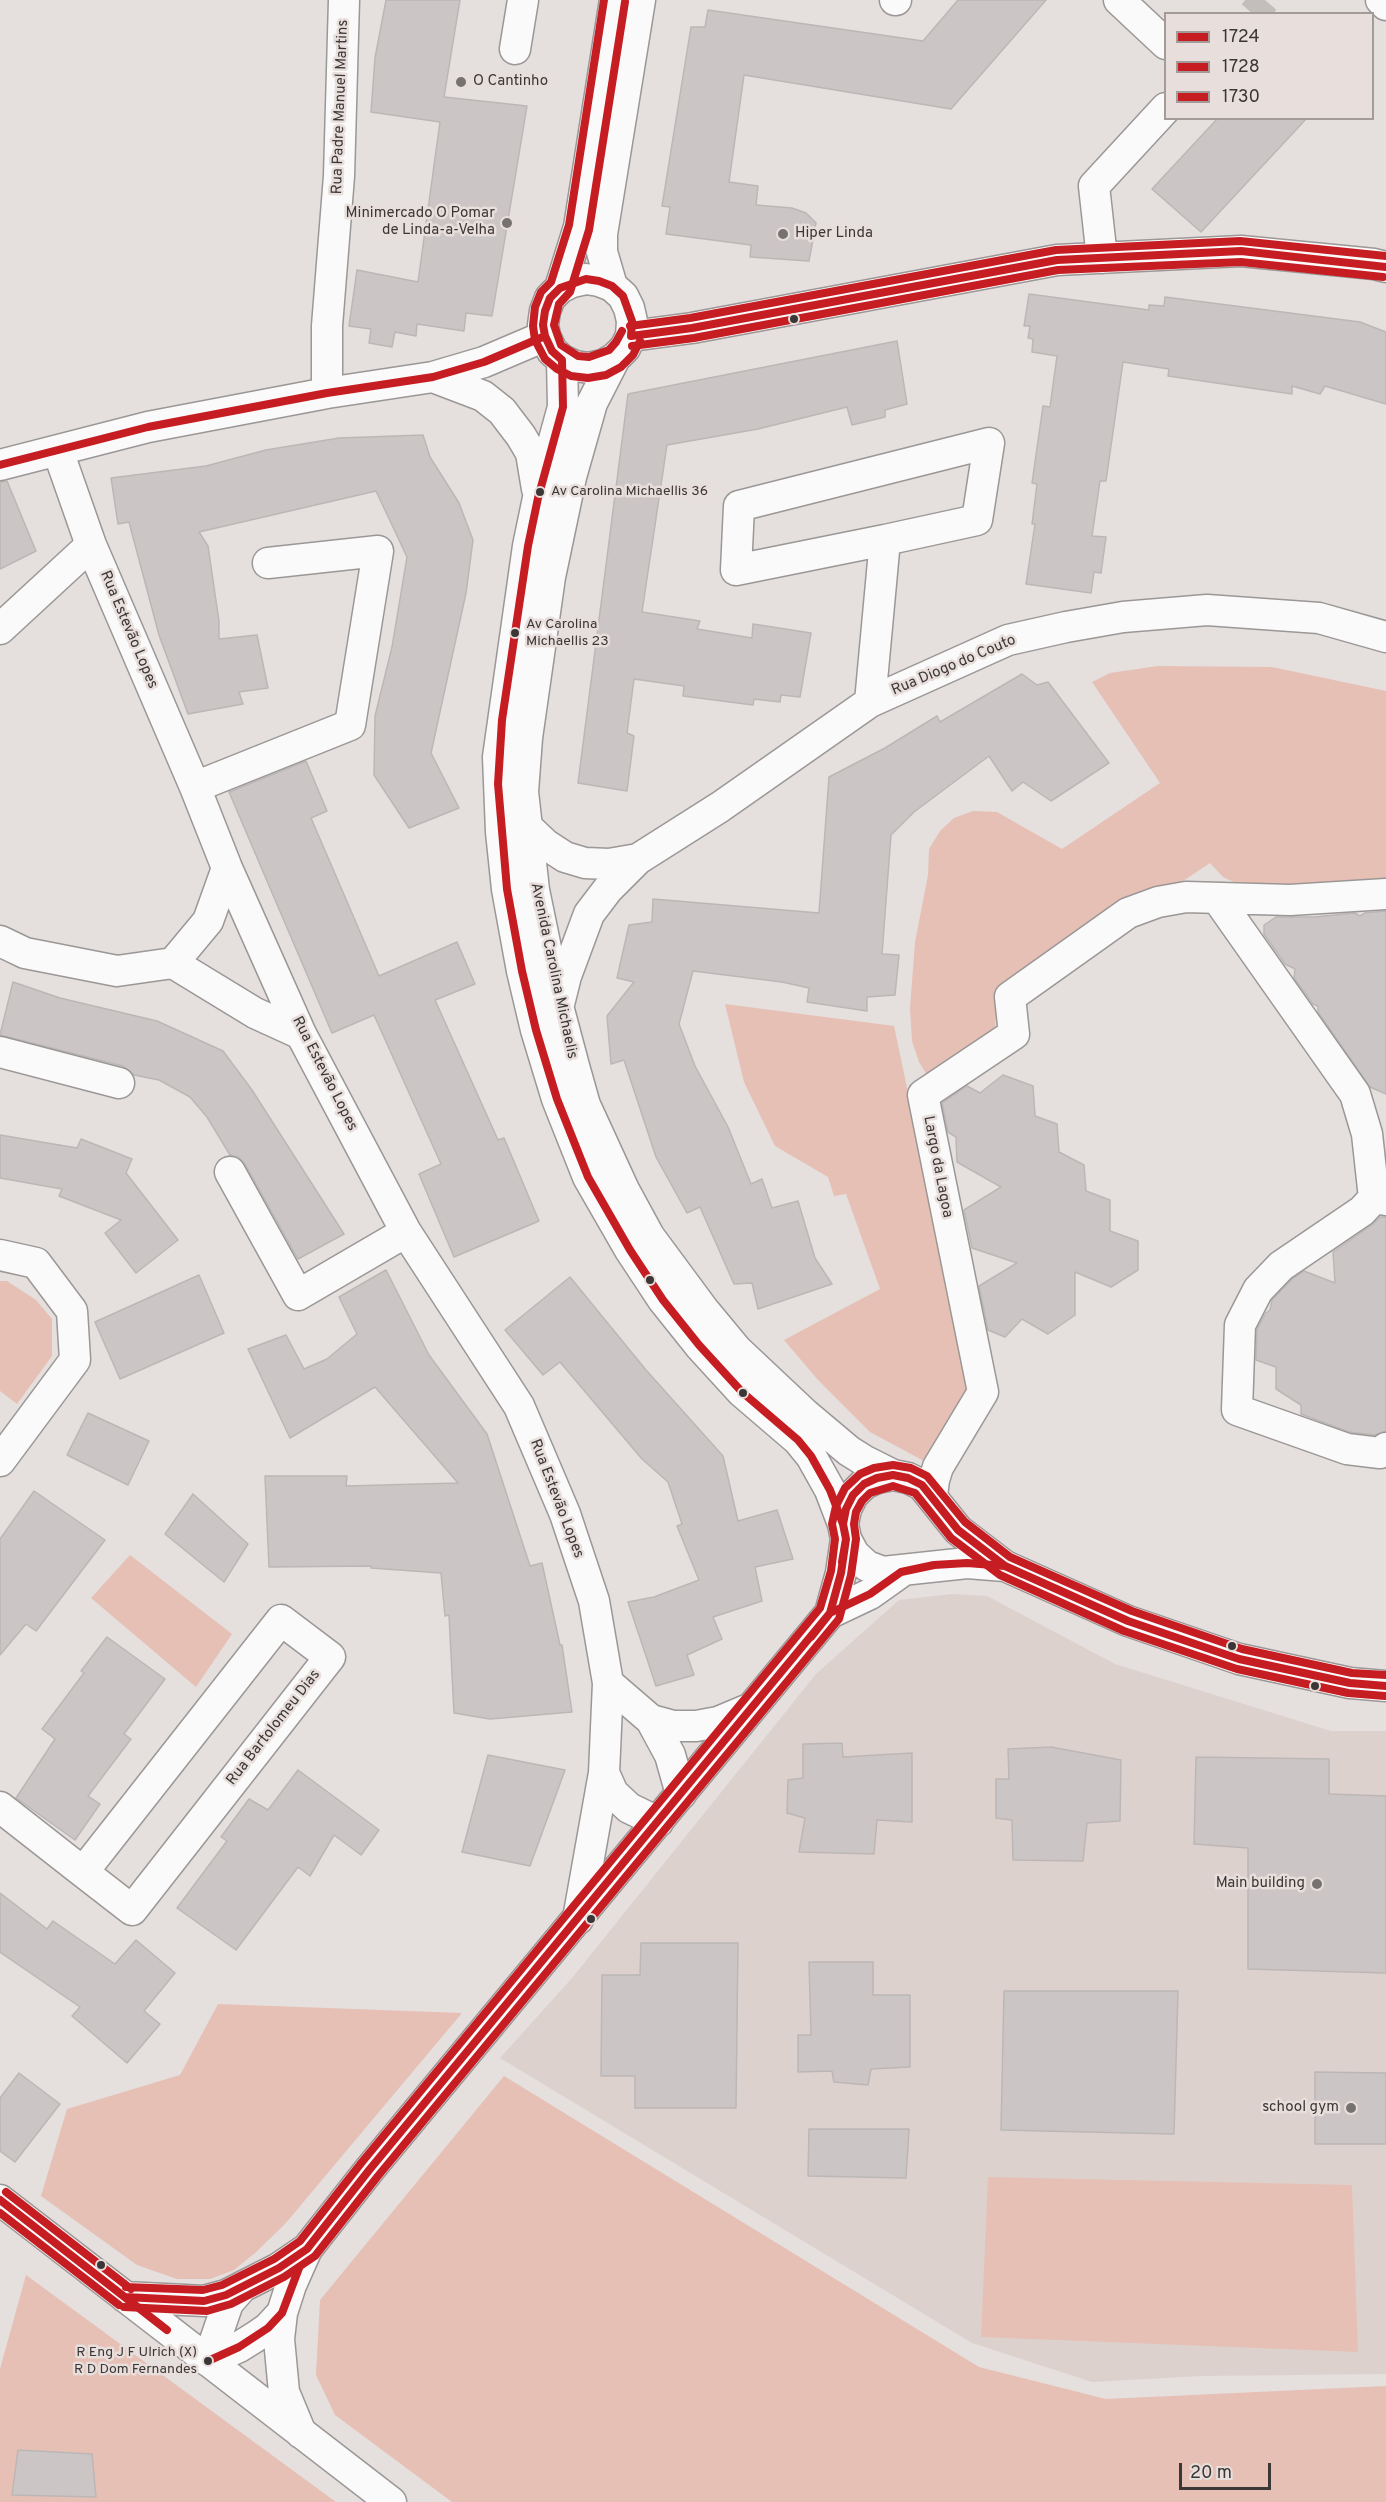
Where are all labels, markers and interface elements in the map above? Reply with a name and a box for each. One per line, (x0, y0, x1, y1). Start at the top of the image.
legend (1164, 12, 1374, 120)
street label: Rua Padre Manuel Martins (329, 19, 353, 195)
text: 1724 (1222, 26, 1260, 49)
text: 1728 (1222, 56, 1260, 79)
place label: O Cantinho (473, 73, 548, 91)
marker: O Cantinho (454, 75, 468, 89)
text: 1730 (1222, 86, 1260, 109)
place label: Minimercado O Pomar de Linda-a-Velha (346, 205, 495, 240)
marker: Minimercado O Pomar de Linda-a-Velha (500, 216, 514, 230)
place label: Hiper Linda (795, 225, 873, 243)
marker: Hiper Linda (776, 227, 790, 241)
unlabelled marker (788, 313, 800, 325)
place label: Av Carolina Michaellis 36 (551, 484, 708, 500)
marker: Av Carolina Michaellis 36 (534, 486, 546, 498)
street label: Rua Estevão Lopes (95, 568, 161, 692)
place label: Av Carolina Michaellis 23 (526, 617, 609, 650)
marker: Av Carolina Michaellis 23 (509, 627, 521, 639)
street label: Rua Diogo do Couto (889, 632, 1019, 700)
street label: Avenida Carolina Michaelis (526, 881, 580, 1061)
street label: Rua Estevão Lopes (287, 1014, 361, 1134)
street label: Largo da Lagoa (918, 1115, 956, 1219)
unlabelled marker (644, 1274, 656, 1286)
unlabelled marker (737, 1387, 749, 1399)
street label: Rua Estevão Lopes (525, 1437, 587, 1561)
unlabelled marker (1226, 1640, 1238, 1652)
street label: Rua Bartolomeu Dias (223, 1667, 325, 1789)
unlabelled marker (1309, 1680, 1321, 1692)
place label: Main building (1216, 1875, 1305, 1893)
marker: Main building (1310, 1877, 1324, 1891)
unlabelled marker (585, 1913, 597, 1925)
place label: school gym (1262, 2099, 1339, 2117)
marker: school gym (1344, 2101, 1358, 2115)
unlabelled marker (95, 2259, 107, 2271)
place label: R Eng J F Ulrich (X) R D Dom Fernandes (74, 2345, 197, 2378)
marker: R Eng J F Ulrich (X) R D Dom Fernandes (202, 2355, 214, 2367)
scale bar (1182, 2451, 1274, 2489)
text: 20 m (1190, 2462, 1232, 2485)

